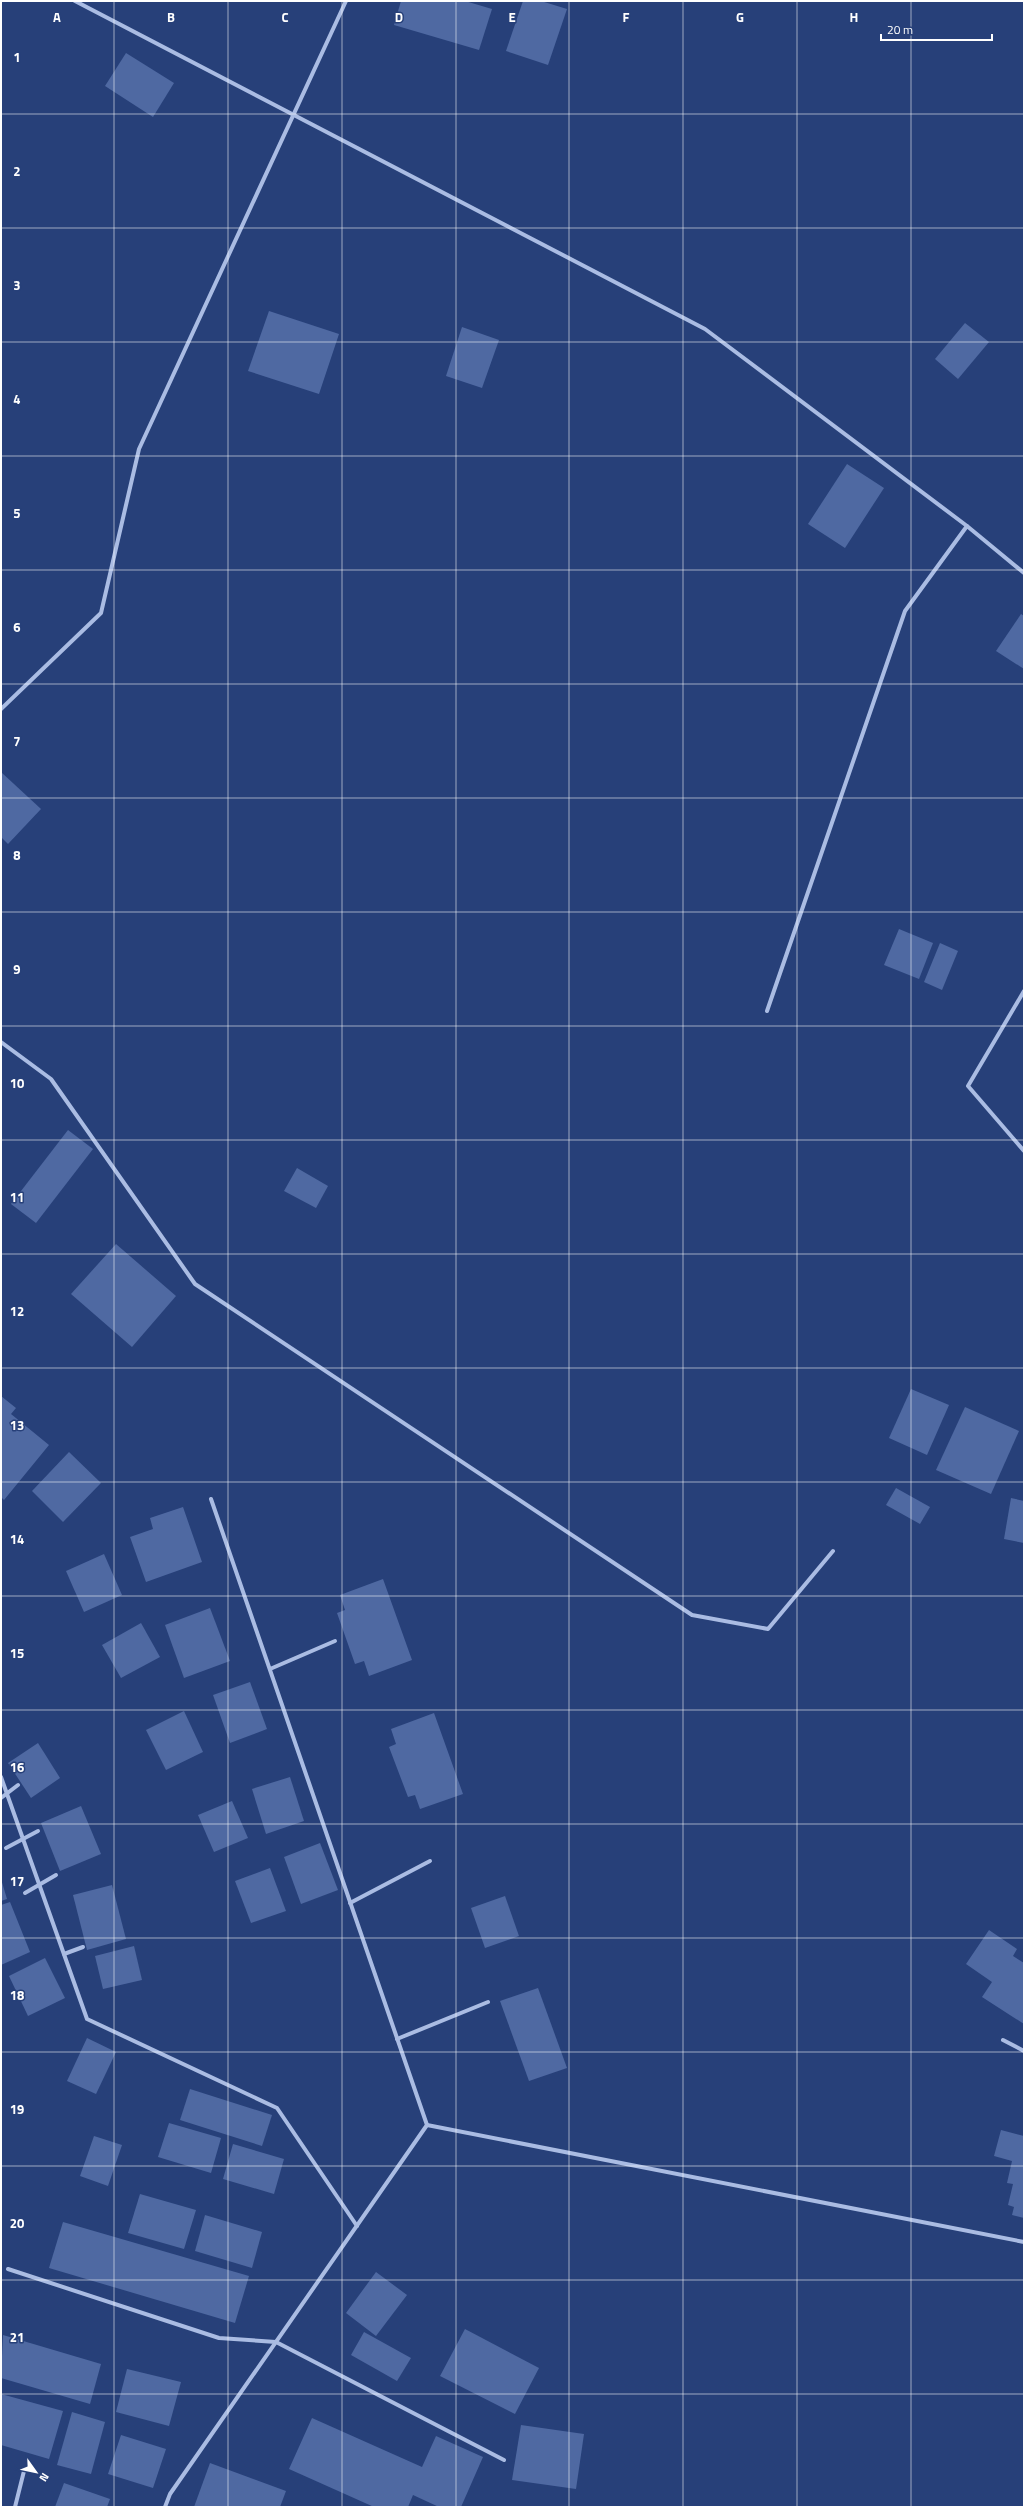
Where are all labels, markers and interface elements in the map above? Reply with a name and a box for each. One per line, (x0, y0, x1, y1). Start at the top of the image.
text: A (53, 7, 61, 27)
text: B (167, 7, 175, 27)
text: C (281, 7, 289, 27)
text: D (395, 7, 403, 27)
text: E (508, 7, 516, 27)
text: F (623, 7, 630, 27)
text: G (736, 7, 744, 27)
text: H (850, 7, 858, 27)
scale bar (881, 16, 992, 42)
text: 20 m (887, 20, 913, 39)
text: 1 (13, 47, 21, 67)
text: 2 (13, 161, 21, 181)
text: 3 (13, 275, 21, 295)
text: 4 (13, 389, 21, 409)
text: 5 (13, 503, 21, 523)
text: 6 (13, 617, 21, 637)
text: 7 (13, 731, 21, 751)
text: 8 (13, 845, 21, 865)
text: 9 (13, 959, 21, 979)
text: 10 (10, 1073, 24, 1093)
text: 11 (10, 1187, 24, 1207)
text: 12 (10, 1301, 24, 1321)
text: 13 (10, 1415, 24, 1435)
text: 14 (10, 1529, 24, 1549)
text: 15 (10, 1643, 24, 1663)
text: 16 (10, 1757, 24, 1777)
text: 17 (10, 1871, 24, 1891)
text: 18 (10, 1985, 24, 2005)
text: 19 (10, 2099, 24, 2119)
text: 20 (10, 2213, 24, 2233)
text: 21 (10, 2327, 24, 2347)
north arrow (16, 2452, 56, 2492)
text: N (36, 2470, 53, 2485)

